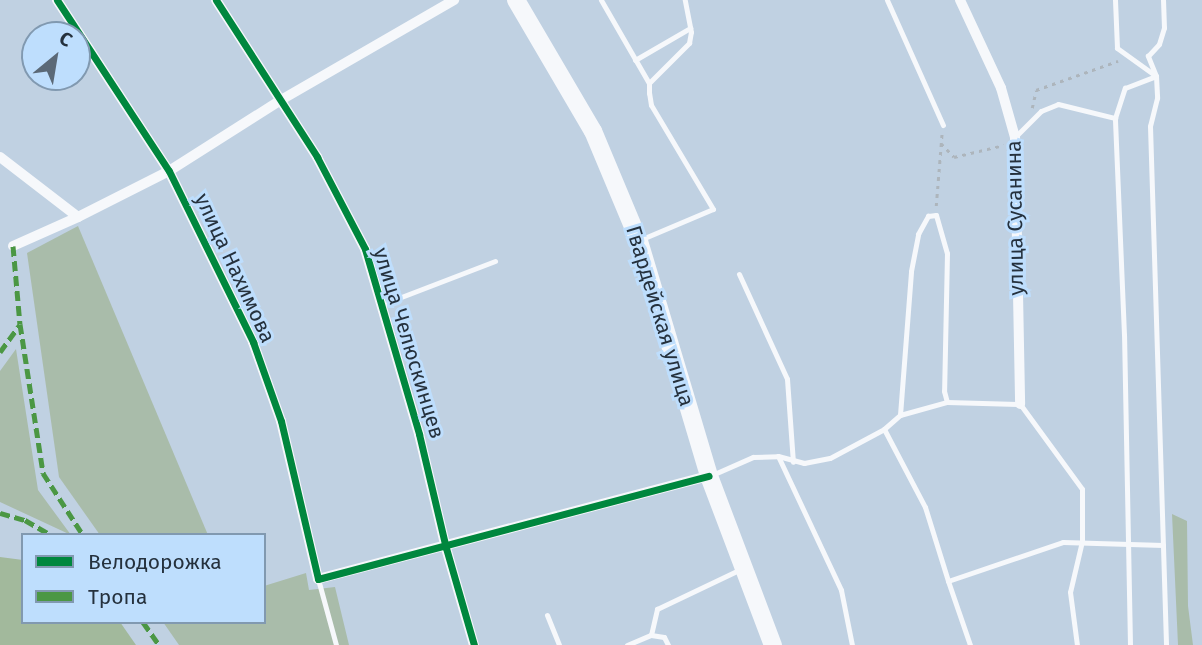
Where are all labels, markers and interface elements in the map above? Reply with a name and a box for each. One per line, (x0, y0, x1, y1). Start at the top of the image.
north arrow (21, 21, 91, 91)
text: С (55, 26, 76, 52)
street label: улица Сусанина (1001, 140, 1029, 296)
street label: улица Нахимова (189, 189, 281, 347)
street label: Гвардейская улица (621, 223, 699, 409)
street label: улица Челюскинцев (368, 245, 450, 441)
legend (21, 533, 266, 624)
text: Велодорожка (88, 549, 222, 575)
text: Тропа (88, 584, 147, 610)

